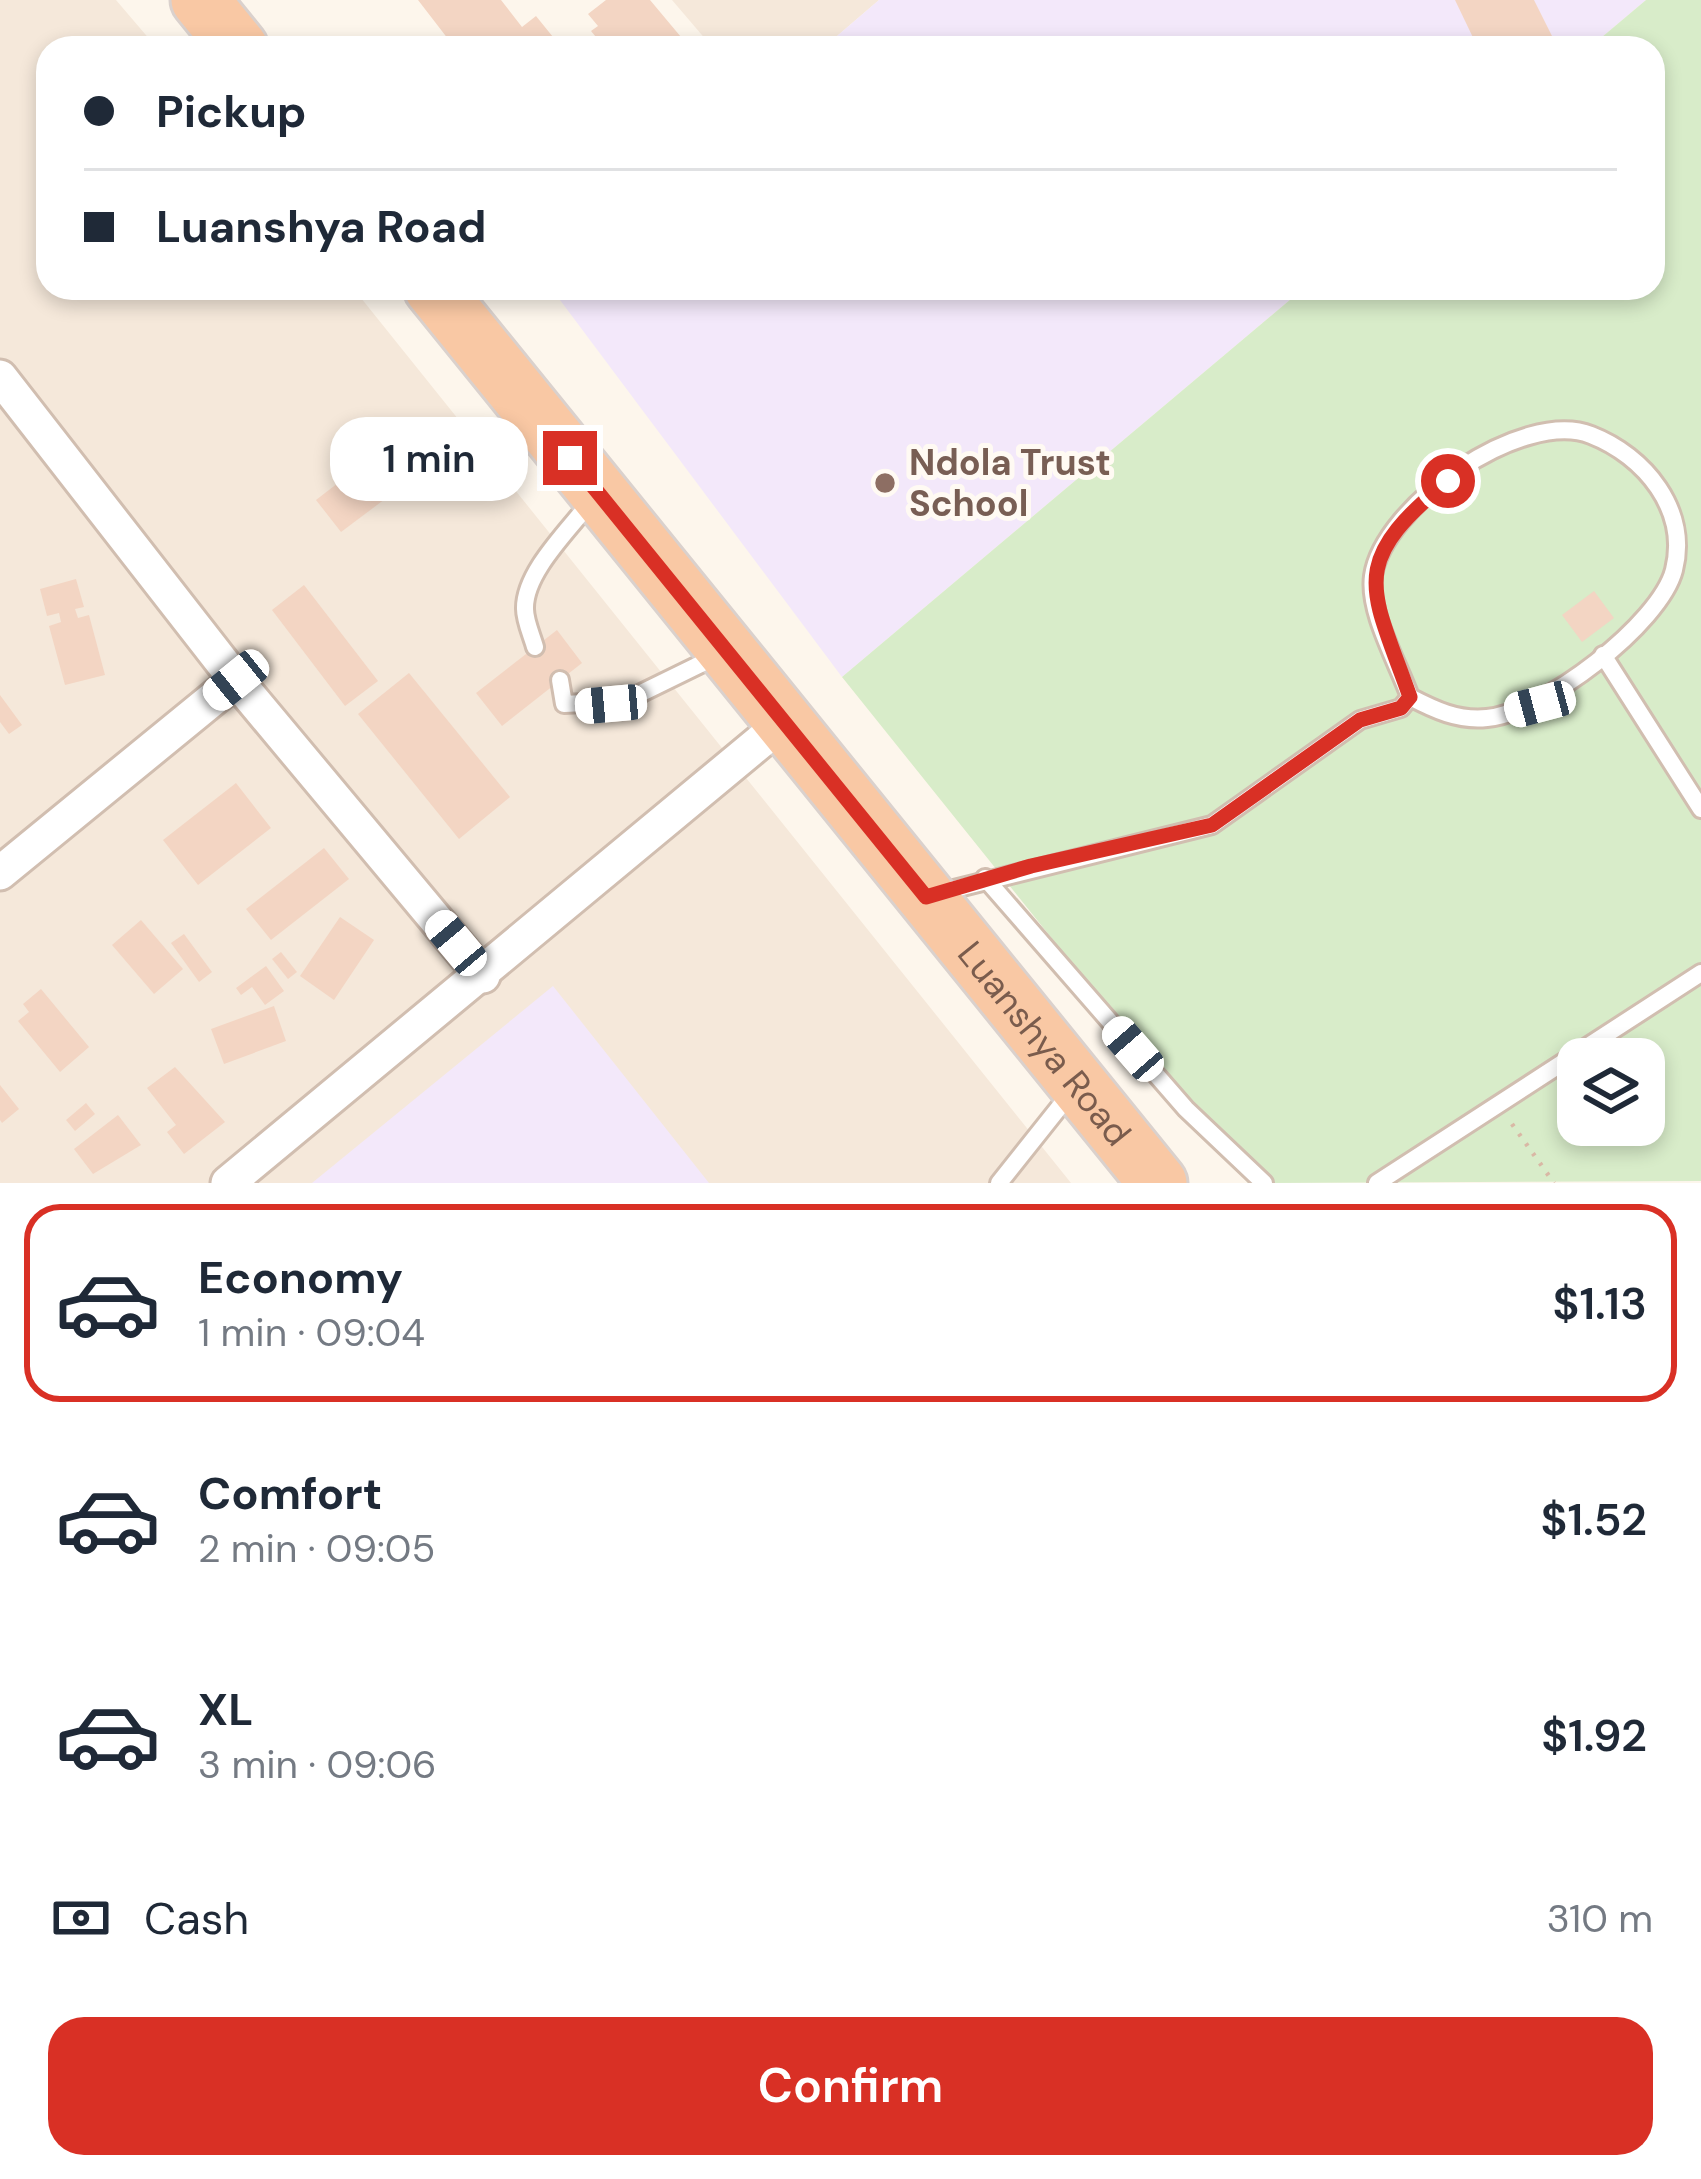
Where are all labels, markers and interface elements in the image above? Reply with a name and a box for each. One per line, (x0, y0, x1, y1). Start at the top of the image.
text: Pickup (156, 82, 306, 141)
text: Luanshya Road (156, 197, 487, 256)
callout: 1 min (330, 416, 528, 500)
route end (543, 431, 597, 485)
text: 1 min (382, 433, 476, 484)
place label: Ndola Trust School (909, 439, 1111, 527)
route start (1421, 454, 1475, 508)
marker: Ndola Trust School (872, 470, 898, 496)
car (197, 643, 275, 717)
car (1501, 677, 1579, 731)
car (574, 683, 648, 725)
car (419, 904, 493, 982)
street label: Luanshya Road (947, 932, 1141, 1156)
car (1096, 1010, 1170, 1088)
map controls (1557, 1038, 1665, 1146)
button: layers (1557, 1038, 1665, 1146)
text: Economy (198, 1248, 403, 1307)
icon: car (54, 1249, 162, 1357)
text: $1.13 (1553, 1274, 1647, 1333)
text: 1 min · 09:04 (198, 1307, 425, 1358)
text: Comfort (198, 1464, 382, 1523)
icon: car (54, 1465, 162, 1573)
text: $1.52 (1541, 1490, 1647, 1549)
text: 2 min · 09:05 (198, 1523, 435, 1574)
text: XL (198, 1680, 253, 1739)
icon: car (54, 1681, 162, 1789)
text: $1.92 (1541, 1706, 1647, 1765)
text: 3 min · 09:06 (198, 1739, 437, 1790)
icon: cash (48, 1885, 114, 1951)
text: Cash (144, 1889, 249, 1948)
text: 310 m (1547, 1893, 1653, 1944)
button: Confirm (48, 2017, 1653, 2155)

